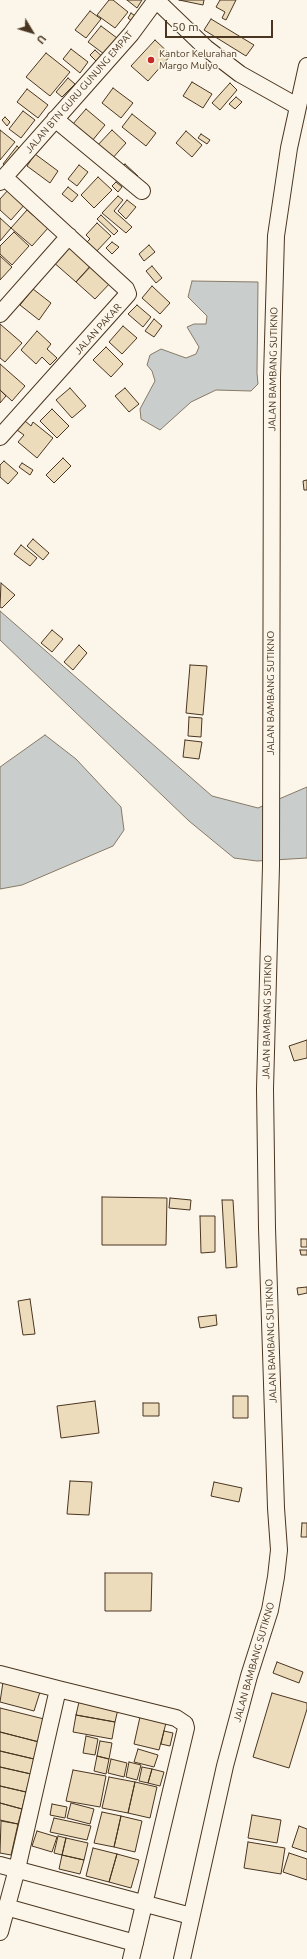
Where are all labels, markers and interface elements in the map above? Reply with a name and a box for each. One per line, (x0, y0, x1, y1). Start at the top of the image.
north arrow (12, 12, 52, 52)
scale bar (167, 12, 275, 38)
text: 50 m (172, 20, 199, 33)
street label: JALAN BTN GURU GUNUNG EMPAT (23, 29, 135, 155)
place label: Kantor Kelurahan Margo Mulyo (159, 48, 237, 72)
marker: Kantor Kelurahan Margo Mulyo (146, 55, 156, 65)
street label: JALAN PAKAR (72, 301, 124, 357)
street label: JALAN BAMBANG SUTIKNO (266, 307, 280, 431)
street label: JALAN BAMBANG SUTIKNO (265, 631, 277, 755)
street label: JALAN BAMBANG SUTIKNO (260, 955, 274, 1079)
street label: JALAN BAMBANG SUTIKNO (263, 1279, 279, 1403)
street label: JALAN BAMBANG SUTIKNO (231, 1601, 277, 1723)

